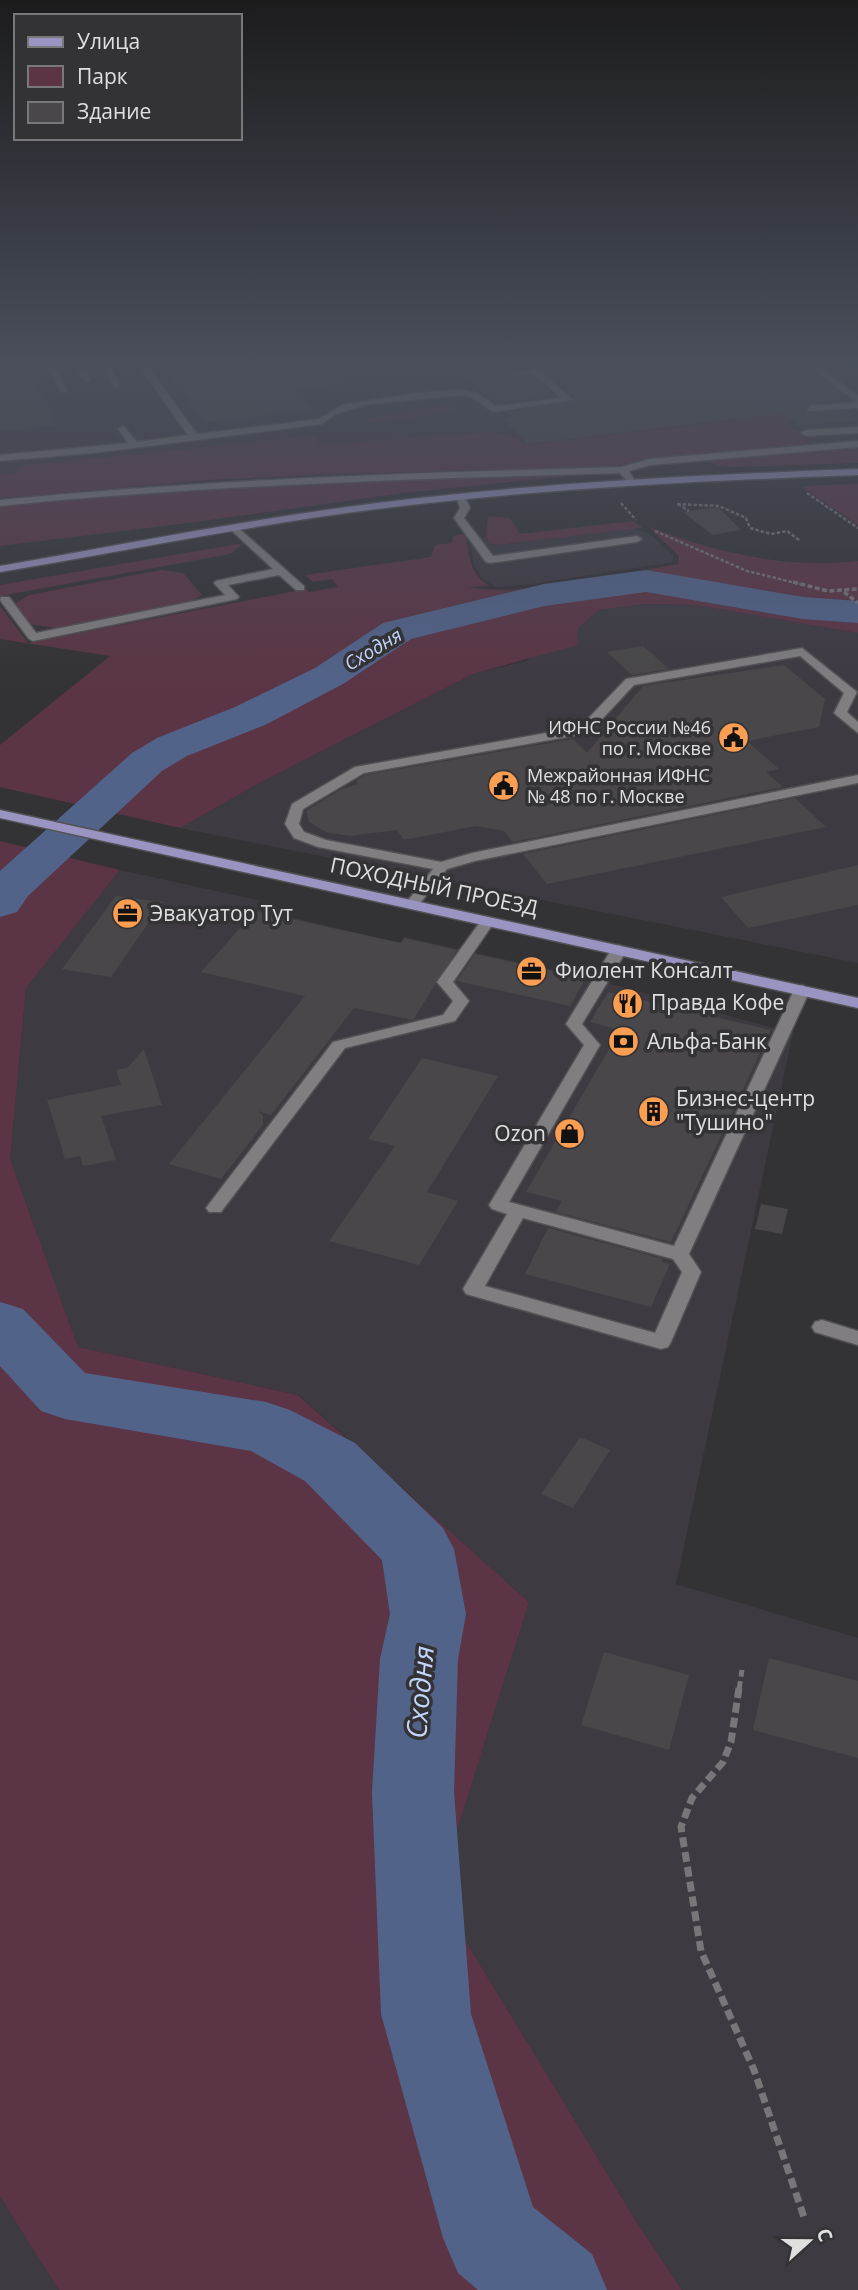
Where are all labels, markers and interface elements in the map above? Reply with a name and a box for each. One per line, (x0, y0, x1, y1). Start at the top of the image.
legend (14, 14, 242, 140)
text: Улица (77, 27, 140, 55)
text: Парк (77, 62, 128, 90)
text: Здание (77, 97, 151, 125)
water label: Сходня (339, 622, 407, 676)
place label: ИФНС России №46 по г. Москве (548, 715, 711, 760)
public building icon: ИФНС России №46 по г. Москве (717, 721, 751, 755)
place label: Межрайонная ИФНС № 48 по г. Москве (527, 763, 710, 808)
public building icon: Межрайонная ИФНС № 48 по г. Москве (487, 769, 521, 803)
street label: ПОХОДНЫЙ ПРОЕЗД (328, 850, 541, 922)
office icon: Эвакуатор Тут (110, 897, 144, 931)
place label: Эвакуатор Тут (150, 899, 293, 927)
office icon: Фиолент Консалт (515, 954, 549, 988)
place label: Фиолент Консалт (555, 956, 733, 984)
restaurant icon: Правда Кофе (611, 986, 645, 1020)
place label: Правда Кофе (651, 988, 784, 1016)
bank icon: Альфа-Банк (607, 1025, 641, 1059)
place label: Альфа-Банк (647, 1027, 767, 1055)
place label: Бизнес-центр "Тушино" (676, 1084, 815, 1136)
building icon: Бизнес-центр "Тушино" (636, 1094, 670, 1128)
shop icon: Ozon (552, 1117, 586, 1151)
place label: Ozon (494, 1119, 546, 1147)
water label: Сходня (396, 1644, 442, 1740)
north arrow (774, 2206, 844, 2276)
text: С (811, 2225, 839, 2245)

